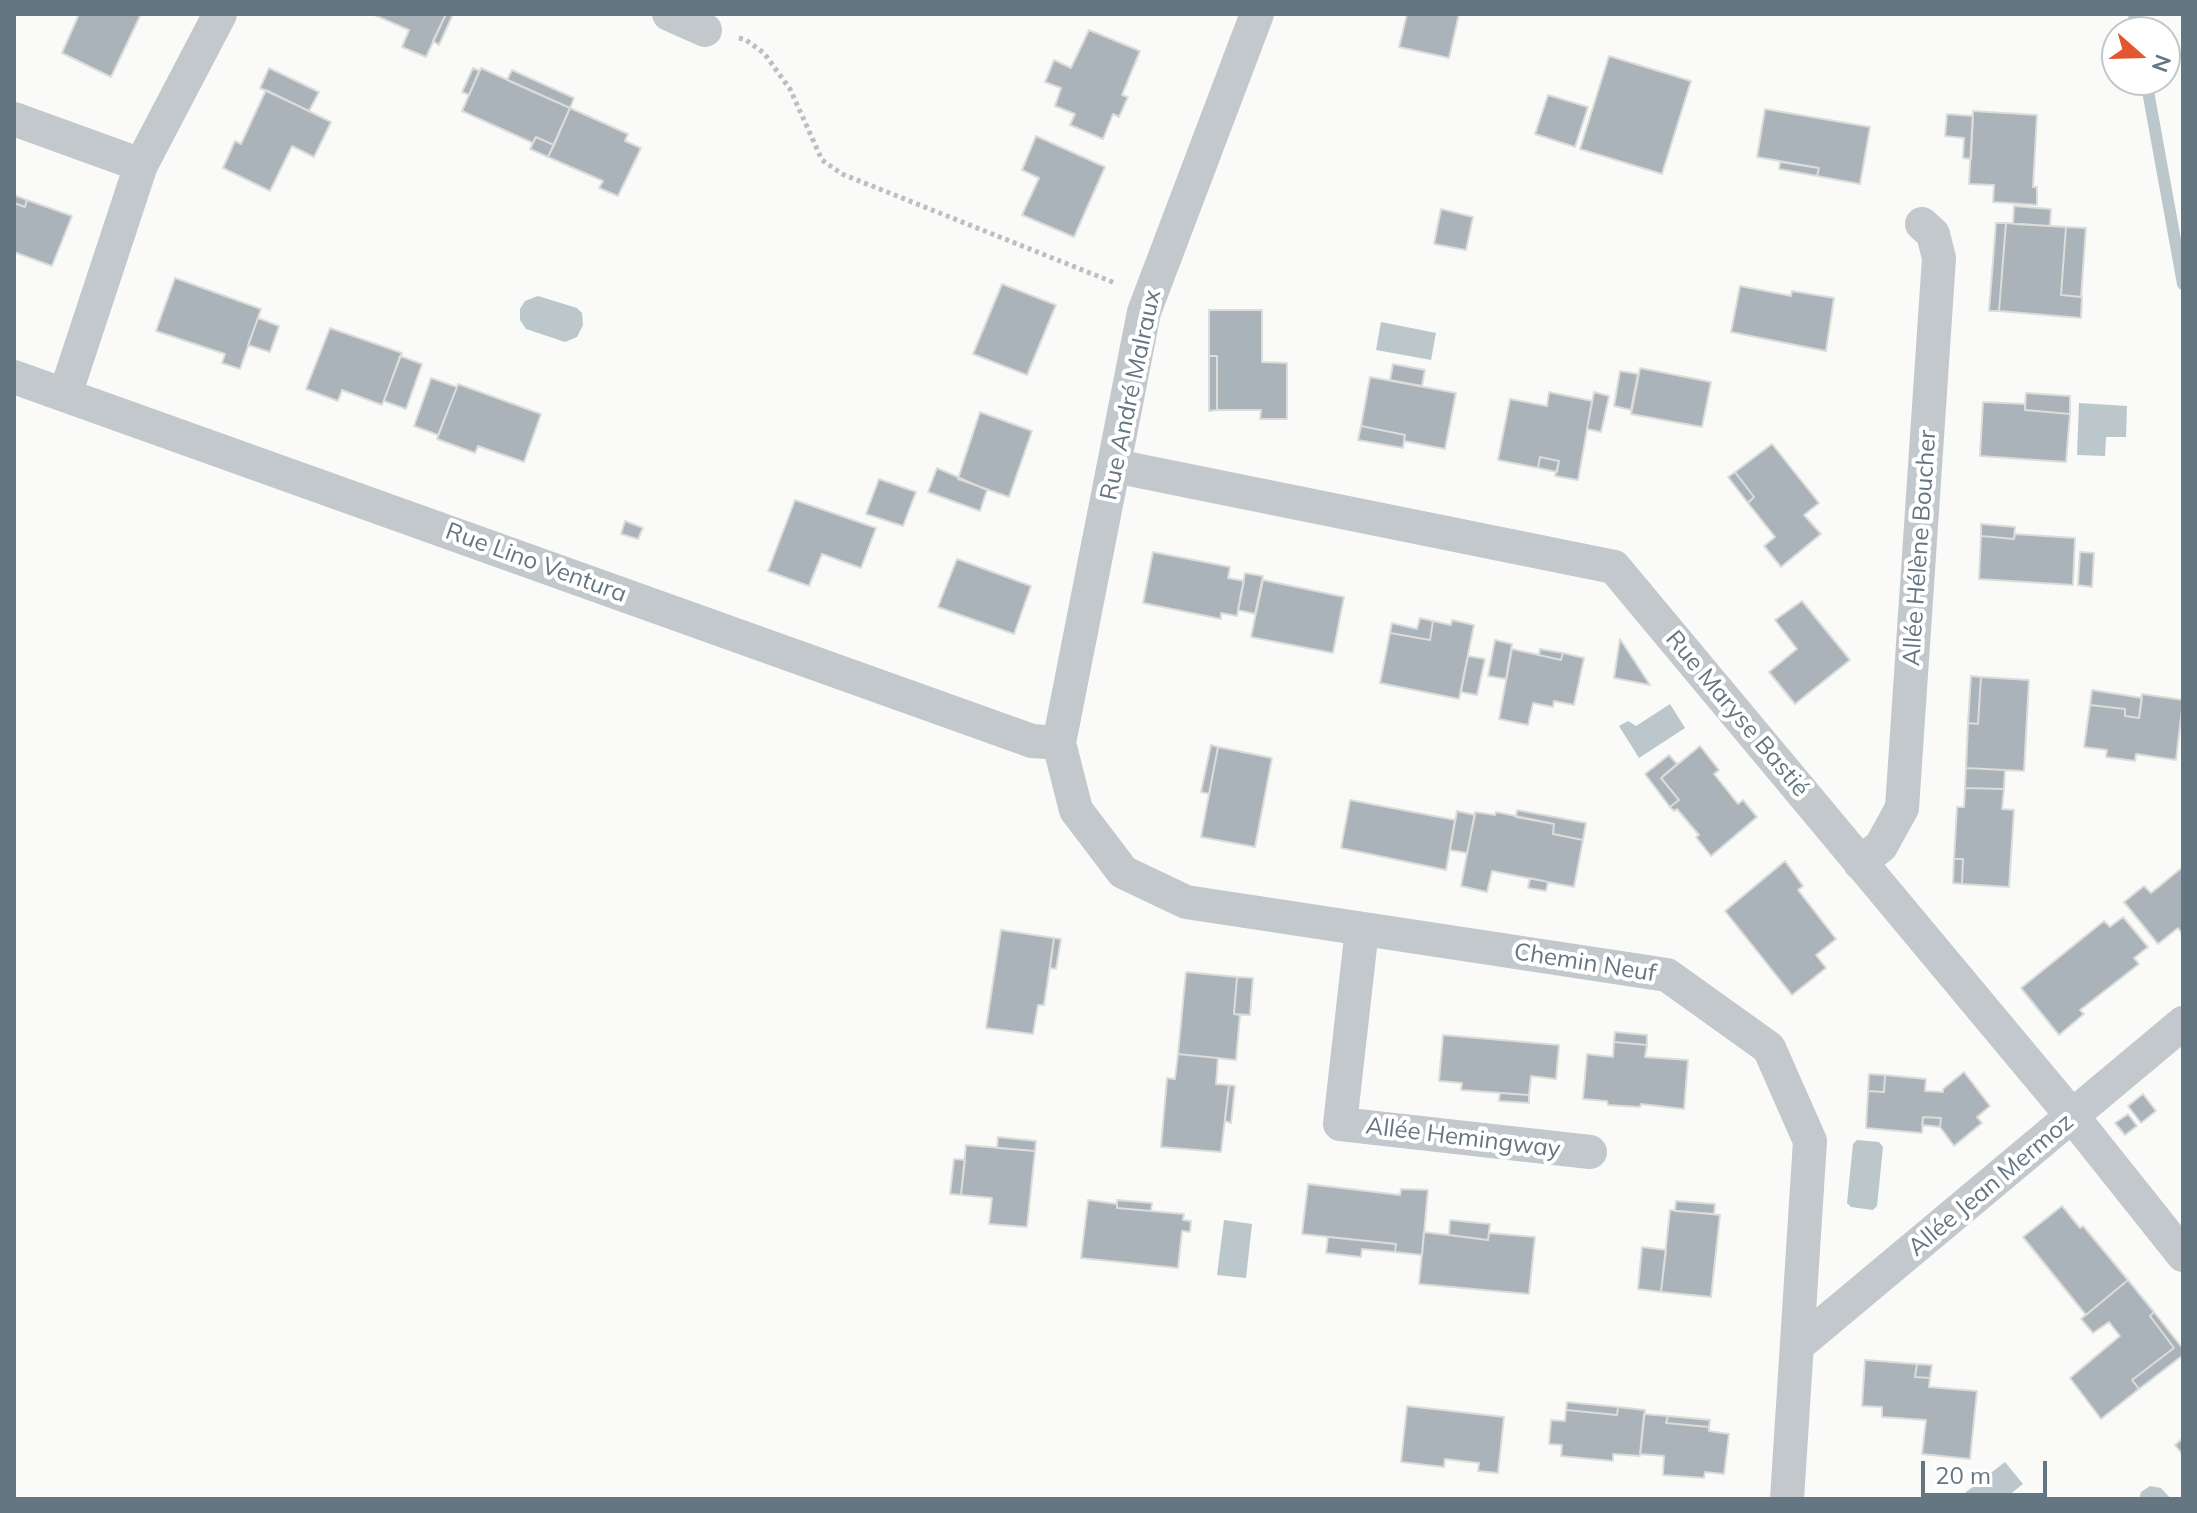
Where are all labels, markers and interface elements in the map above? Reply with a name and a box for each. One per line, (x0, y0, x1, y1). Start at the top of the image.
north arrow (2101, 16, 2181, 96)
text: N (2146, 51, 2178, 76)
street label: Rue André Malraux (1095, 287, 1167, 503)
street label: Allée Hélène Boucher (1897, 429, 1943, 667)
street label: Rue Lino Ventura (442, 517, 630, 609)
street label: Rue Maryse Bastié (1659, 625, 1815, 803)
street label: Chemin Neuf (1512, 938, 1658, 988)
street label: Allée Jean Mermoz (1903, 1108, 2079, 1262)
street label: Allée Hemingway (1364, 1112, 1562, 1164)
scale bar (1925, 1445, 2051, 1495)
text: 20 m (1935, 1460, 1991, 1490)

